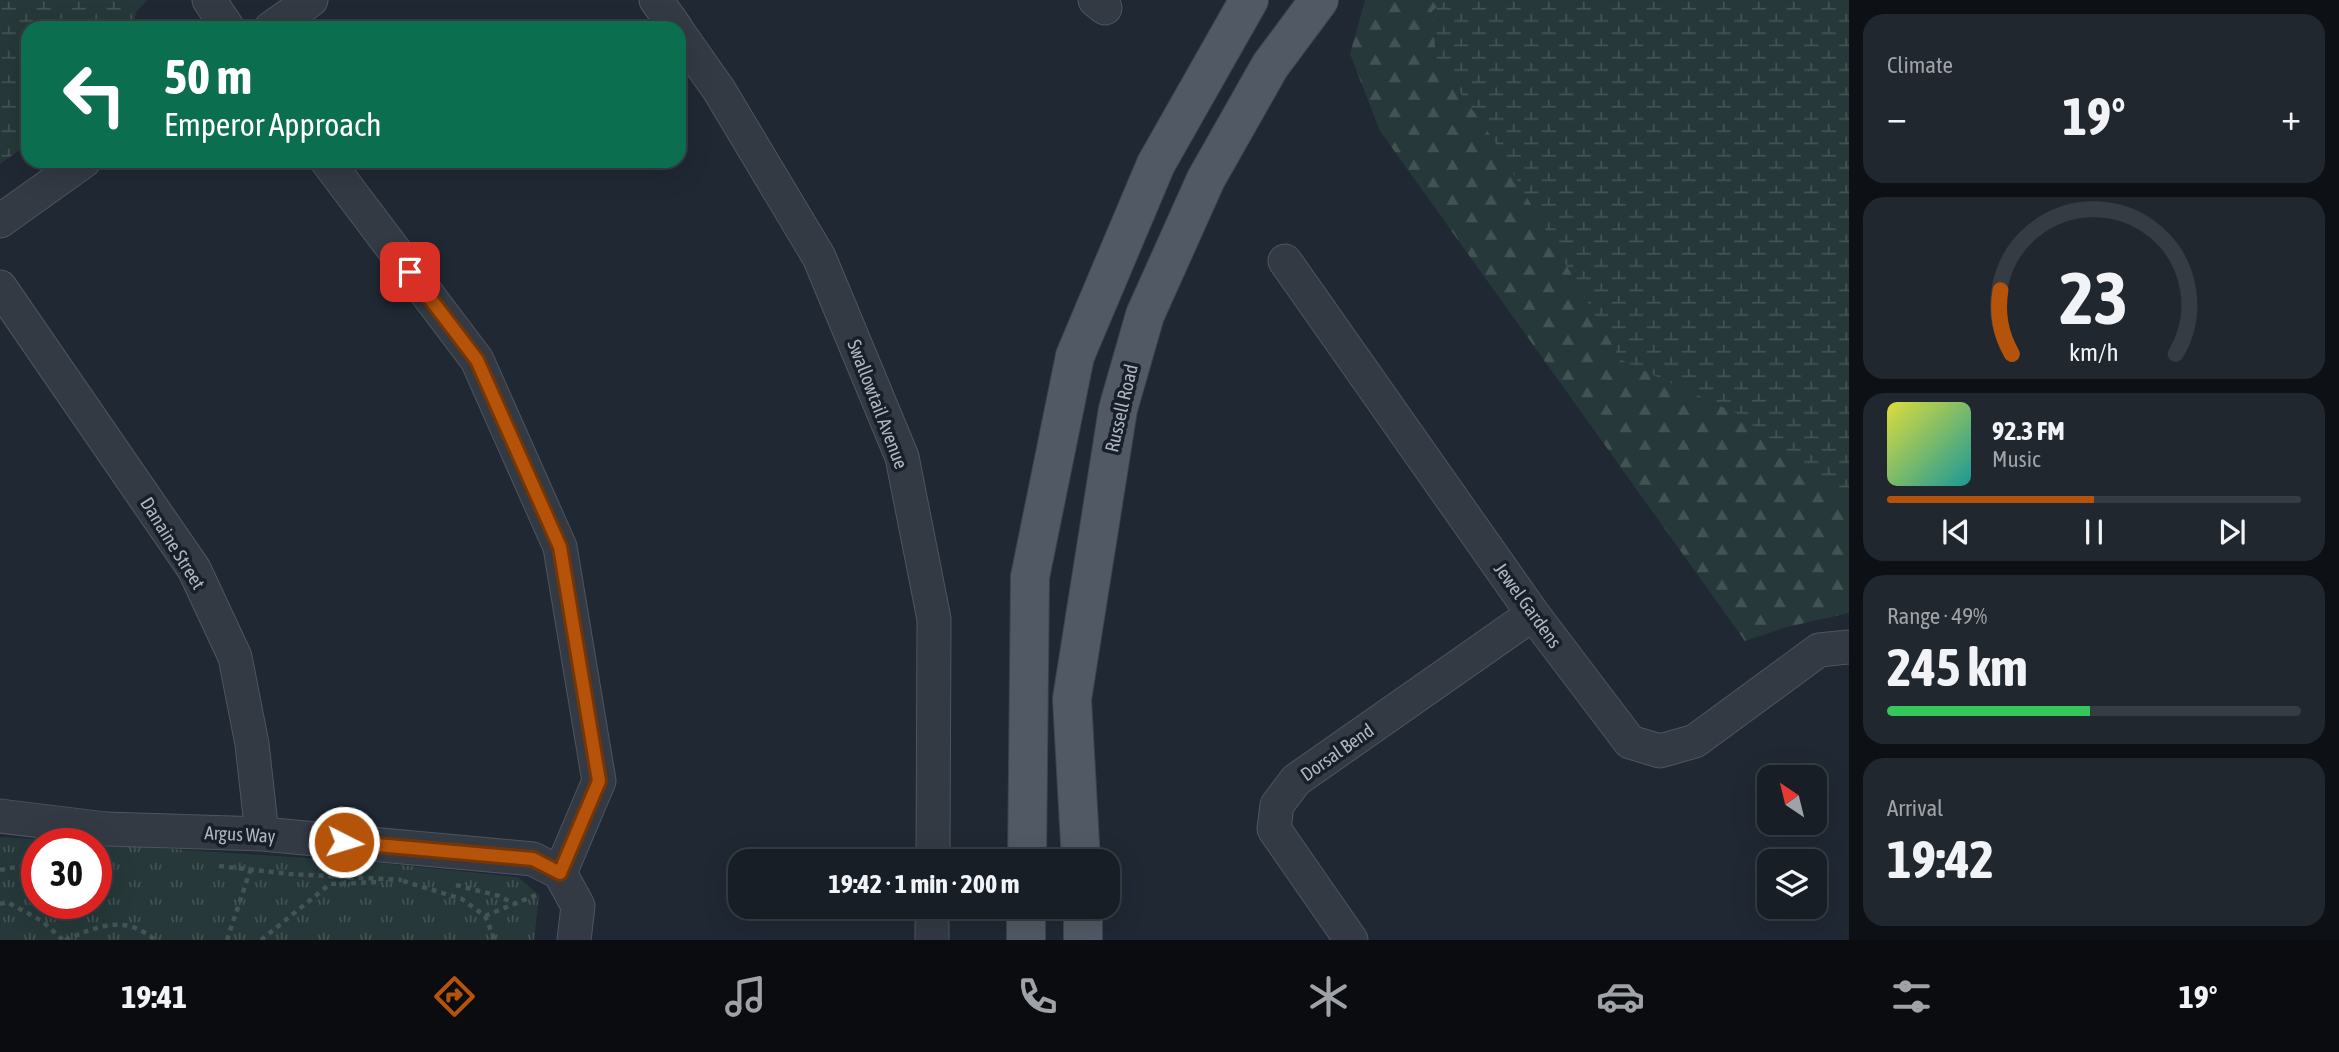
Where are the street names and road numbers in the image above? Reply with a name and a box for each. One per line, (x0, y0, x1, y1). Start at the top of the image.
street label: Swallowtail Avenue (843, 336, 913, 472)
street label: Russell Road (1100, 362, 1142, 454)
street label: Danaine Street (136, 493, 210, 593)
street label: Jewel Gardens (1490, 558, 1566, 652)
street label: Dorsal Bend (1296, 719, 1378, 785)
street label: Argus Way (204, 821, 276, 847)

